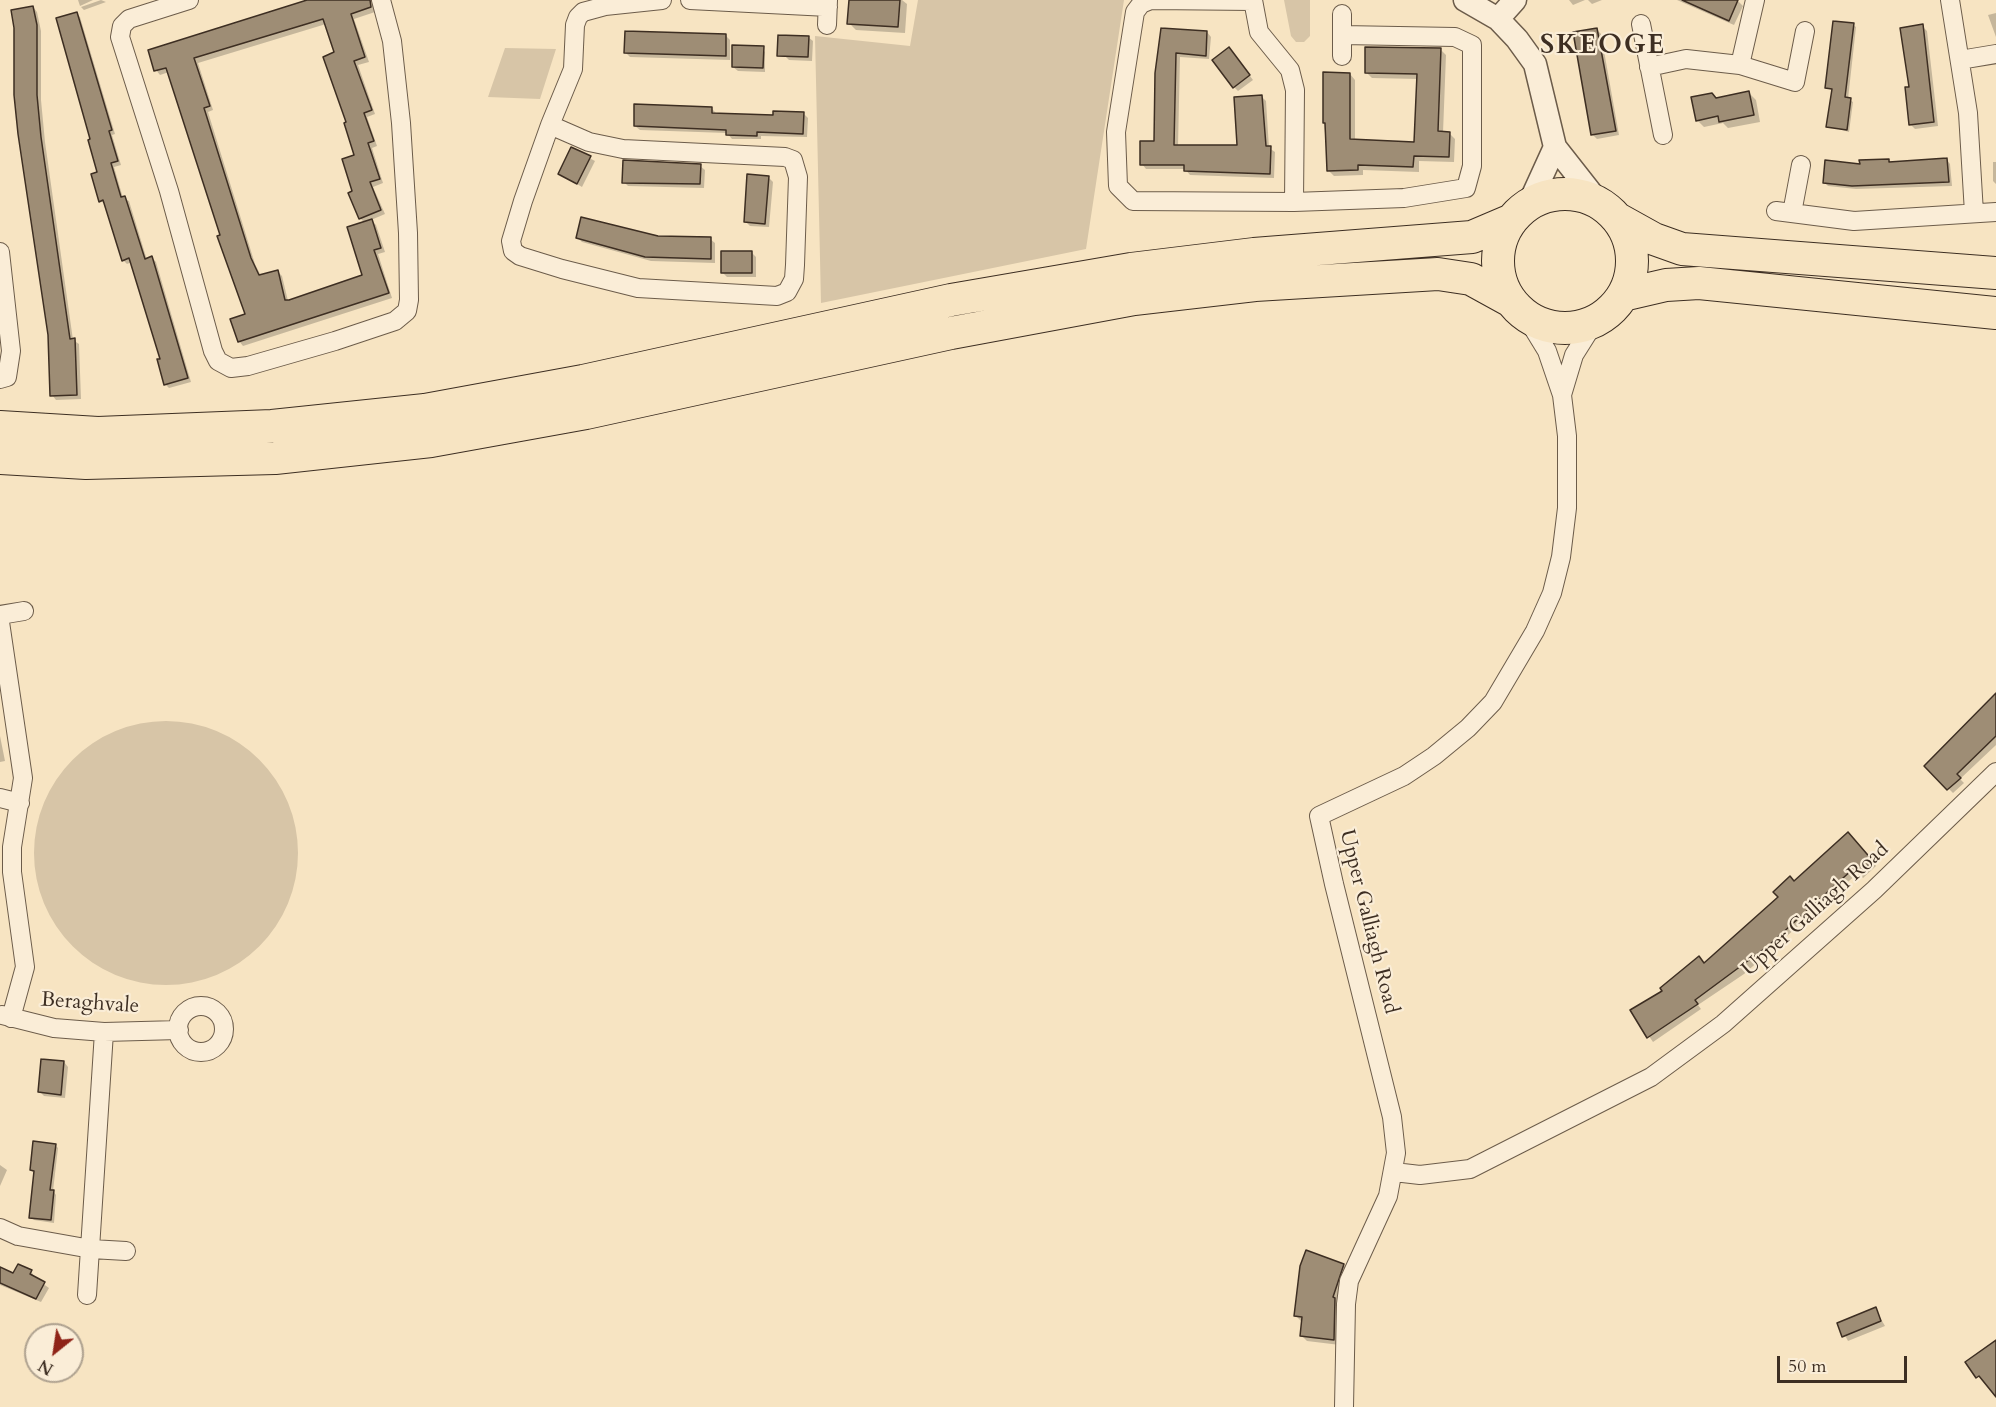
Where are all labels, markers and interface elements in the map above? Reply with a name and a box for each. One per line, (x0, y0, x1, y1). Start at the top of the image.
district label: SKEOGE (1540, 31, 1666, 63)
street label: Upper Galliagh Road (1333, 827, 1403, 1017)
street label: Upper Galliagh Road (1737, 837, 1895, 983)
street label: Beraghvale (40, 988, 140, 1020)
north arrow (24, 1323, 84, 1383)
scale bar (1780, 1344, 1910, 1382)
text: N (34, 1354, 58, 1380)
text: 50 m (1788, 1354, 1827, 1379)

